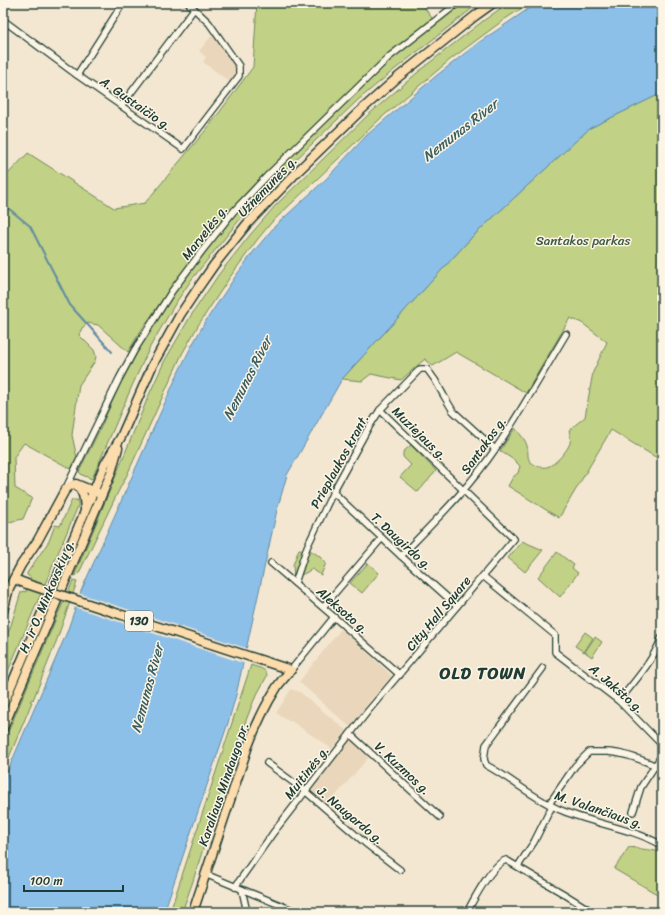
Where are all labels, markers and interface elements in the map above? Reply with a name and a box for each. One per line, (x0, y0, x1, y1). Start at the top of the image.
street label: A. Gustaičio g. (94, 70, 176, 137)
water label: Nemunas River (417, 91, 506, 168)
street label: Užnemunės g. (232, 150, 303, 223)
street label: Marvelės g. (175, 199, 234, 265)
park label: Santakos parkas (536, 229, 630, 252)
water label: Nemunas River (216, 329, 281, 424)
street label: Muziejaus g. (386, 401, 453, 466)
street label: Prieplaukos krant. (304, 410, 375, 513)
street label: Santakos g. (454, 411, 512, 479)
street label: T. Daugirdo g. (366, 507, 438, 576)
street label: H. ir O. Minkovskių g. (12, 536, 81, 657)
street label: City Hall Square (400, 570, 477, 656)
street label: Aleksoto g. (310, 580, 374, 640)
road number: 130 (125, 611, 153, 631)
water label: Nemunas River (124, 638, 172, 735)
street label: A. Jakšto g. (583, 657, 650, 719)
district label: OLD TOWN (440, 658, 526, 688)
street label: Karaliaus Mindaugo pr. (191, 719, 255, 849)
street label: V. Kuzmos g. (369, 736, 436, 801)
street label: Muitinės g. (278, 740, 335, 804)
street label: J. Naugardo g. (311, 780, 389, 850)
street label: M. Valančiaus g. (552, 784, 646, 835)
scale bar (24, 867, 123, 893)
text: 100 m (30, 870, 63, 892)

